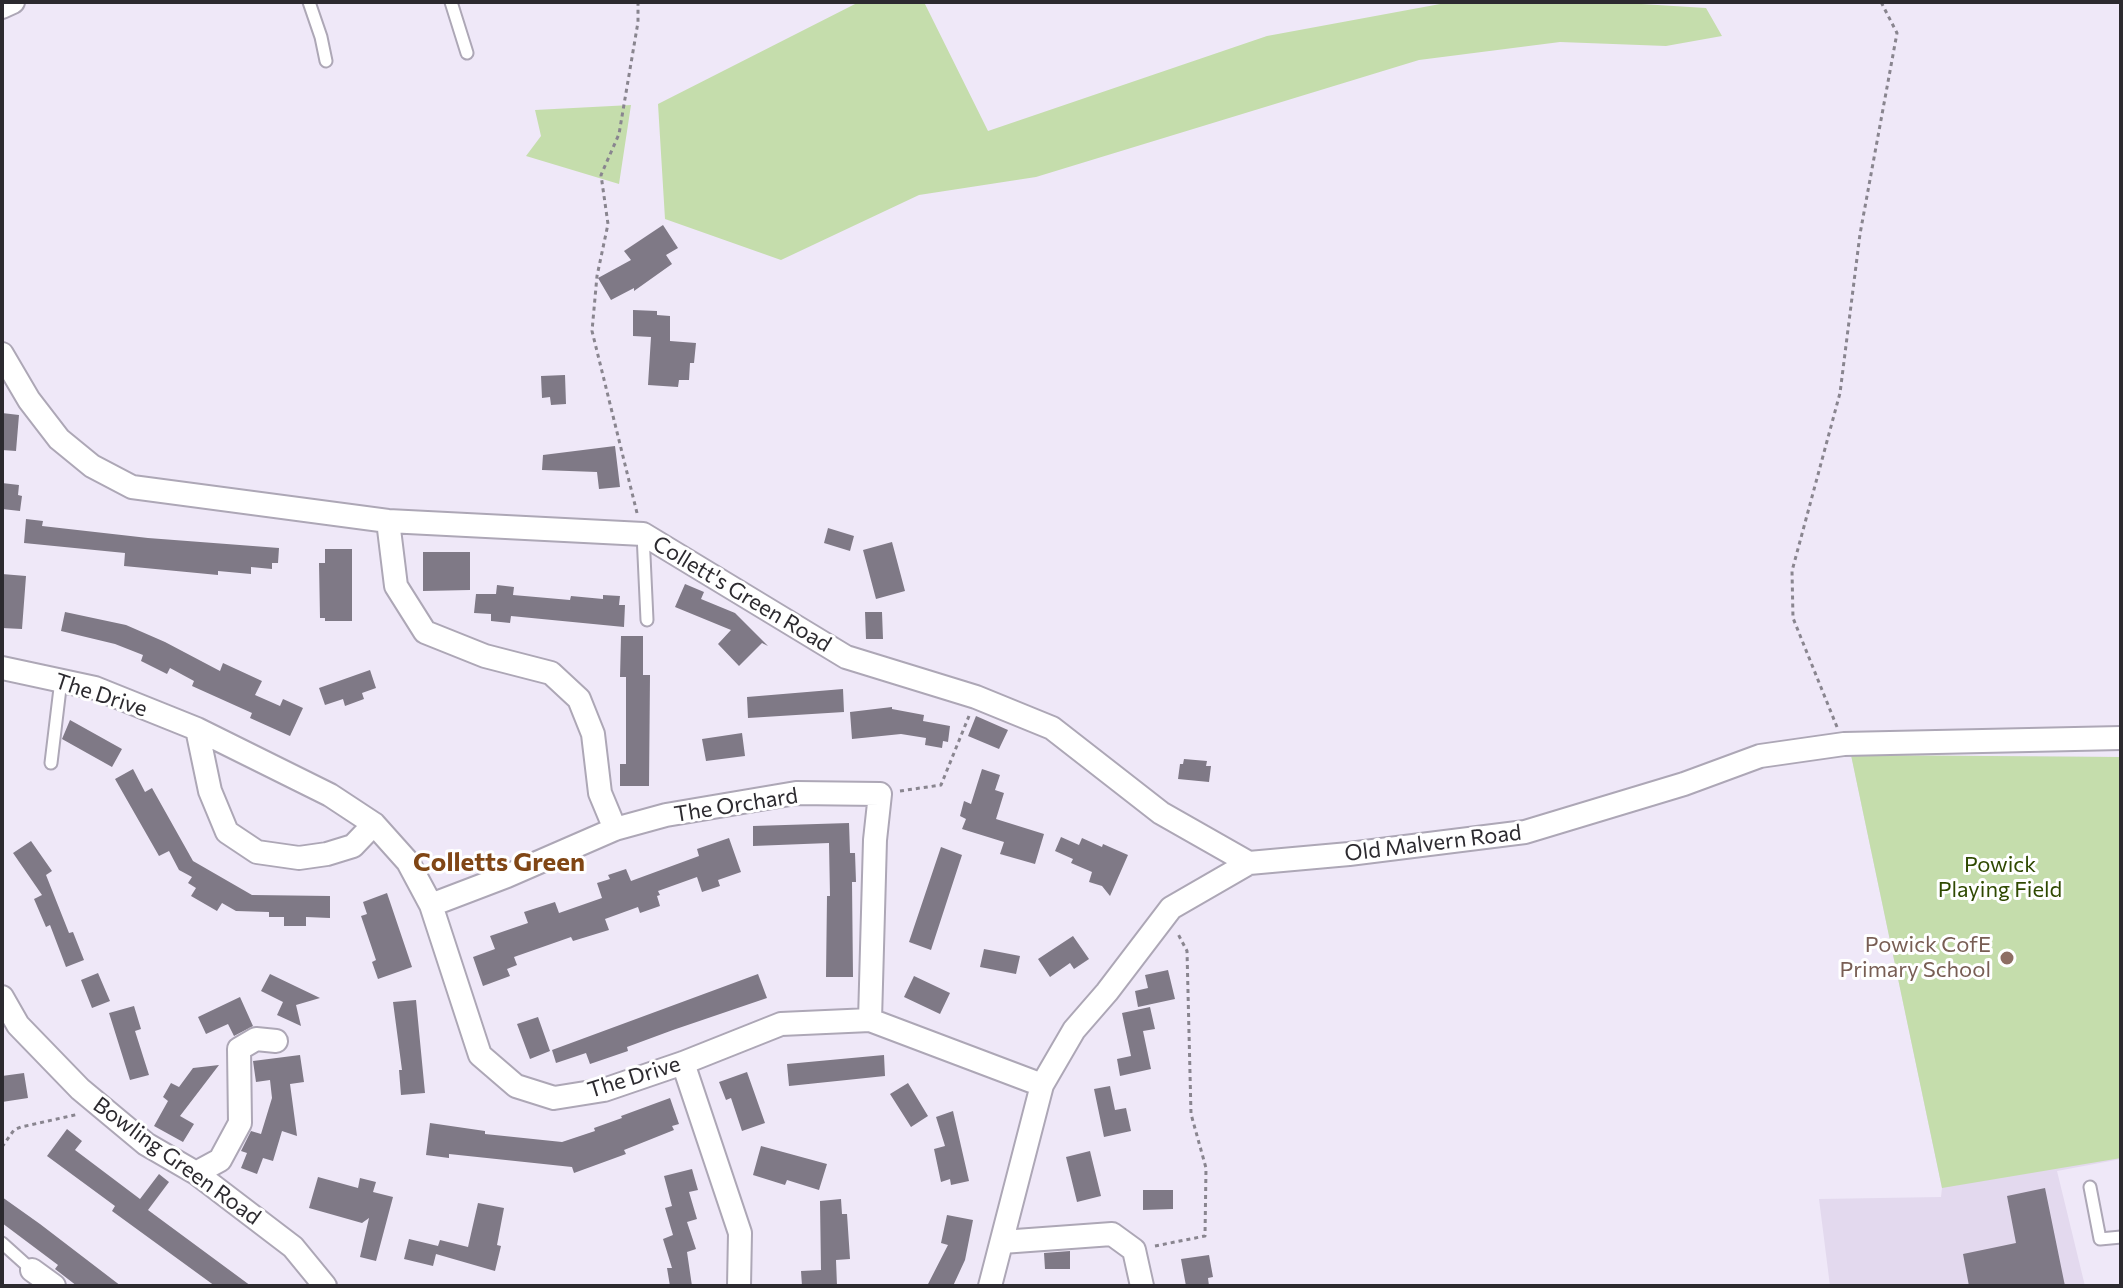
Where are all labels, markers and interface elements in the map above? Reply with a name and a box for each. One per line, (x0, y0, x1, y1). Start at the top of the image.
street label: Collett's Green Road (648, 530, 836, 658)
street label: The Drive (51, 668, 151, 722)
street label: The Orchard (672, 782, 800, 828)
street label: Old Malvern Road (1343, 819, 1523, 867)
district label: Colletts Green (413, 846, 585, 878)
park label: Powick Playing Field (1938, 852, 2062, 904)
place label: Powick CofE Primary School (1839, 932, 1991, 984)
marker: Powick CofE Primary School (1998, 949, 2016, 967)
street label: The Drive (584, 1050, 684, 1104)
street label: Bowling Green Road (88, 1091, 266, 1231)

